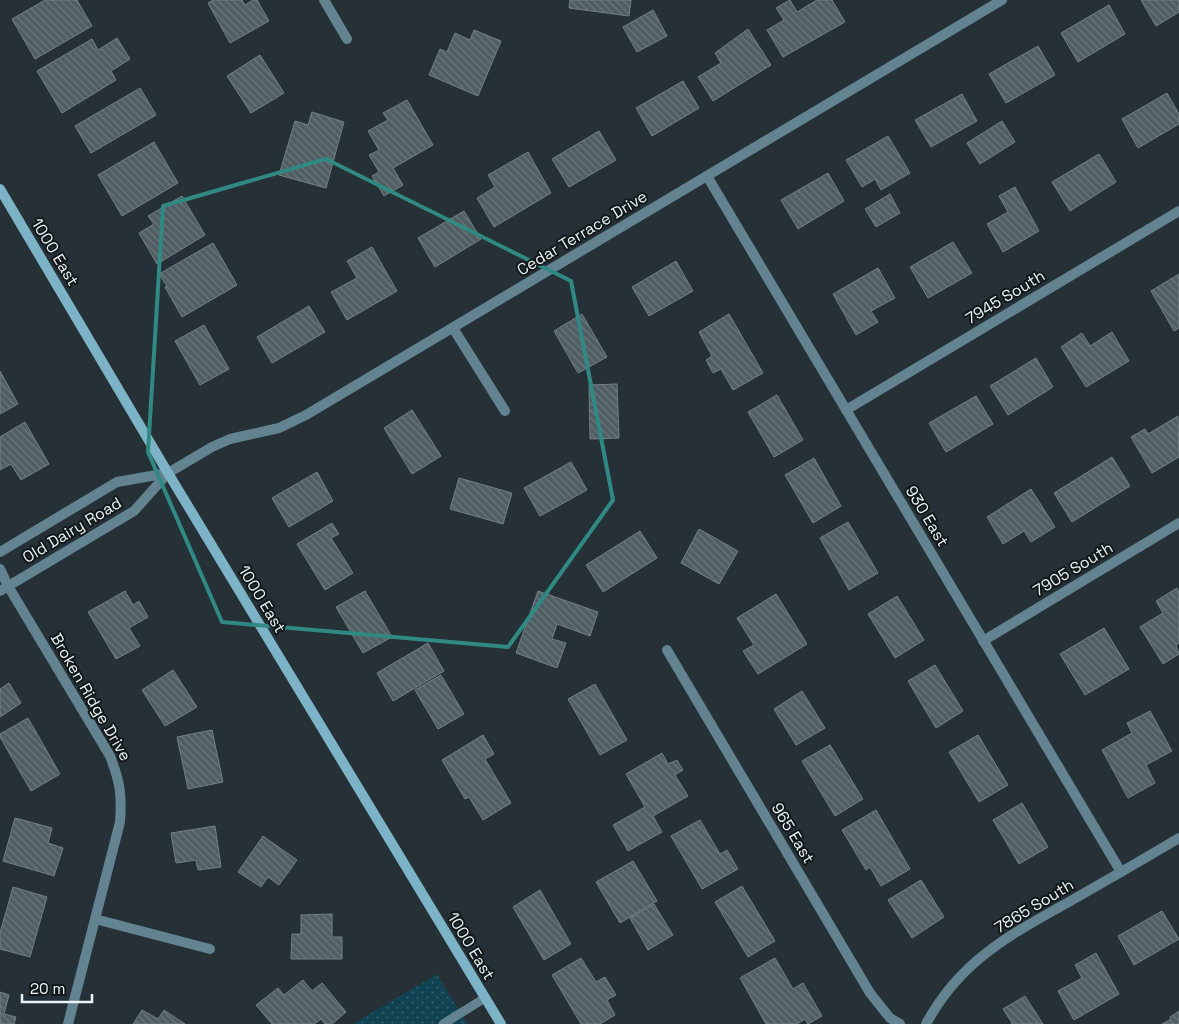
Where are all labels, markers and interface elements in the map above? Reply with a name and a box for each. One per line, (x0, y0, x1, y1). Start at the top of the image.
street label: Cedar Terrace Drive (513, 186, 651, 280)
street label: 1000 East (27, 214, 83, 290)
street label: 7945 South (961, 265, 1049, 329)
street label: 930 East (901, 482, 953, 550)
street label: Old Dairy Road (19, 492, 125, 568)
street label: 7905 South (1029, 537, 1117, 601)
street label: 1000 East (234, 561, 290, 637)
street label: Broken Ridge Drive (46, 629, 136, 765)
street label: 965 East (767, 799, 819, 867)
street label: 7865 South (990, 874, 1078, 938)
street label: 1000 East (443, 908, 499, 984)
scale bar (22, 972, 92, 1004)
text: 20 m (30, 979, 65, 998)

